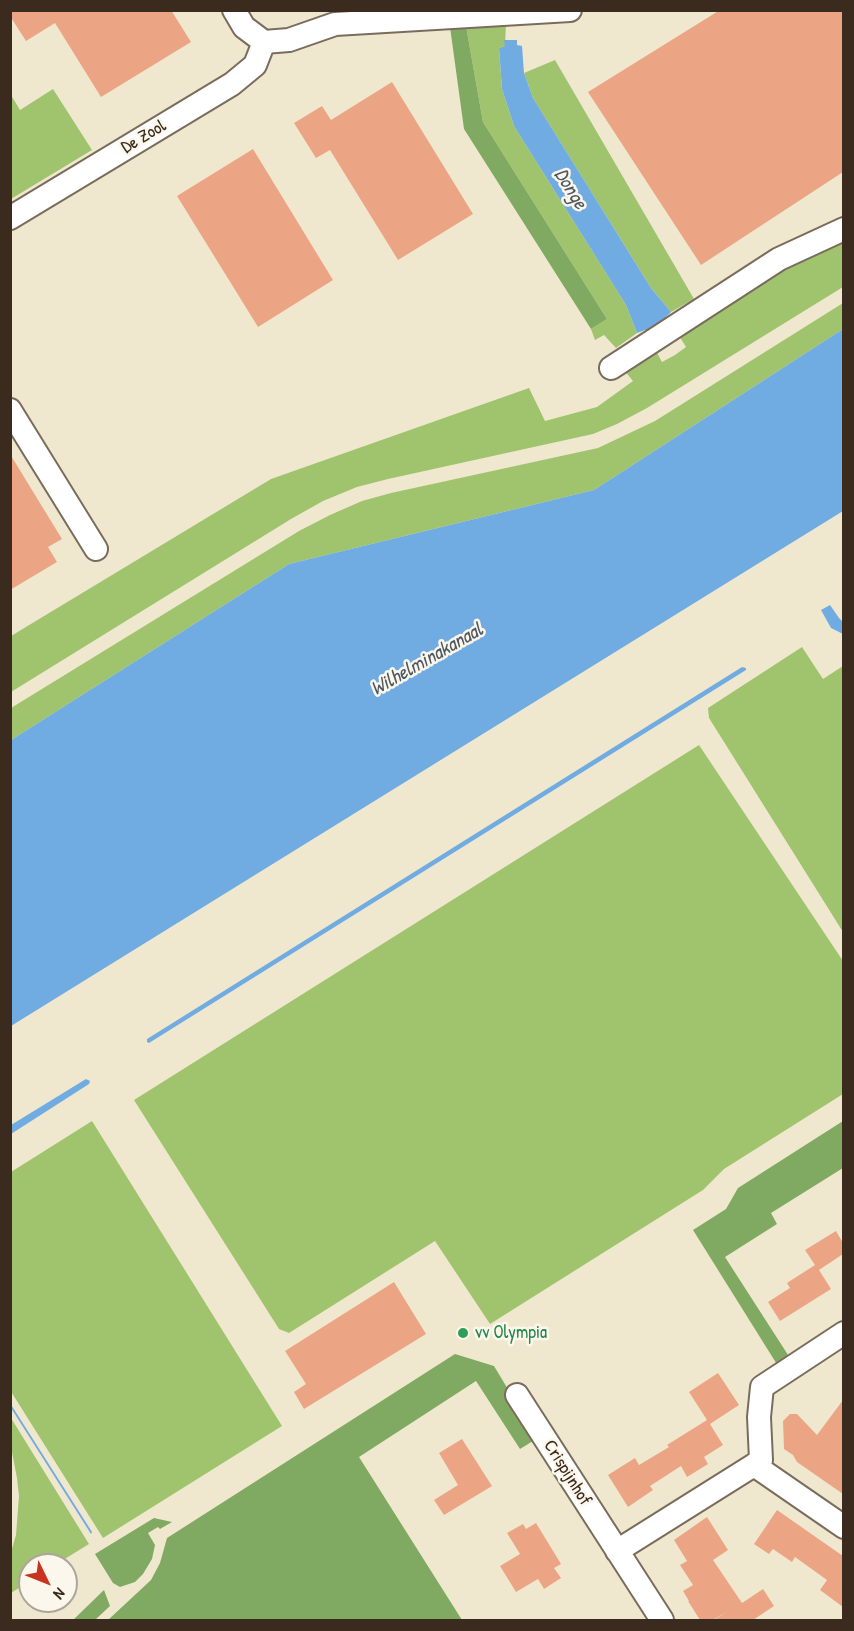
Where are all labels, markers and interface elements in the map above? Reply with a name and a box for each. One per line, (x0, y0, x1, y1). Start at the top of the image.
street label: De Zool (118, 115, 170, 159)
water label: Donge (548, 164, 592, 214)
water label: Wilhelminakanaal (367, 618, 487, 702)
place label: vv Olympia (475, 1322, 547, 1344)
marker: vv Olympia (456, 1326, 470, 1340)
street label: Crispijnhof (538, 1436, 596, 1510)
north arrow (18, 1553, 78, 1613)
text: N (49, 1583, 71, 1605)

